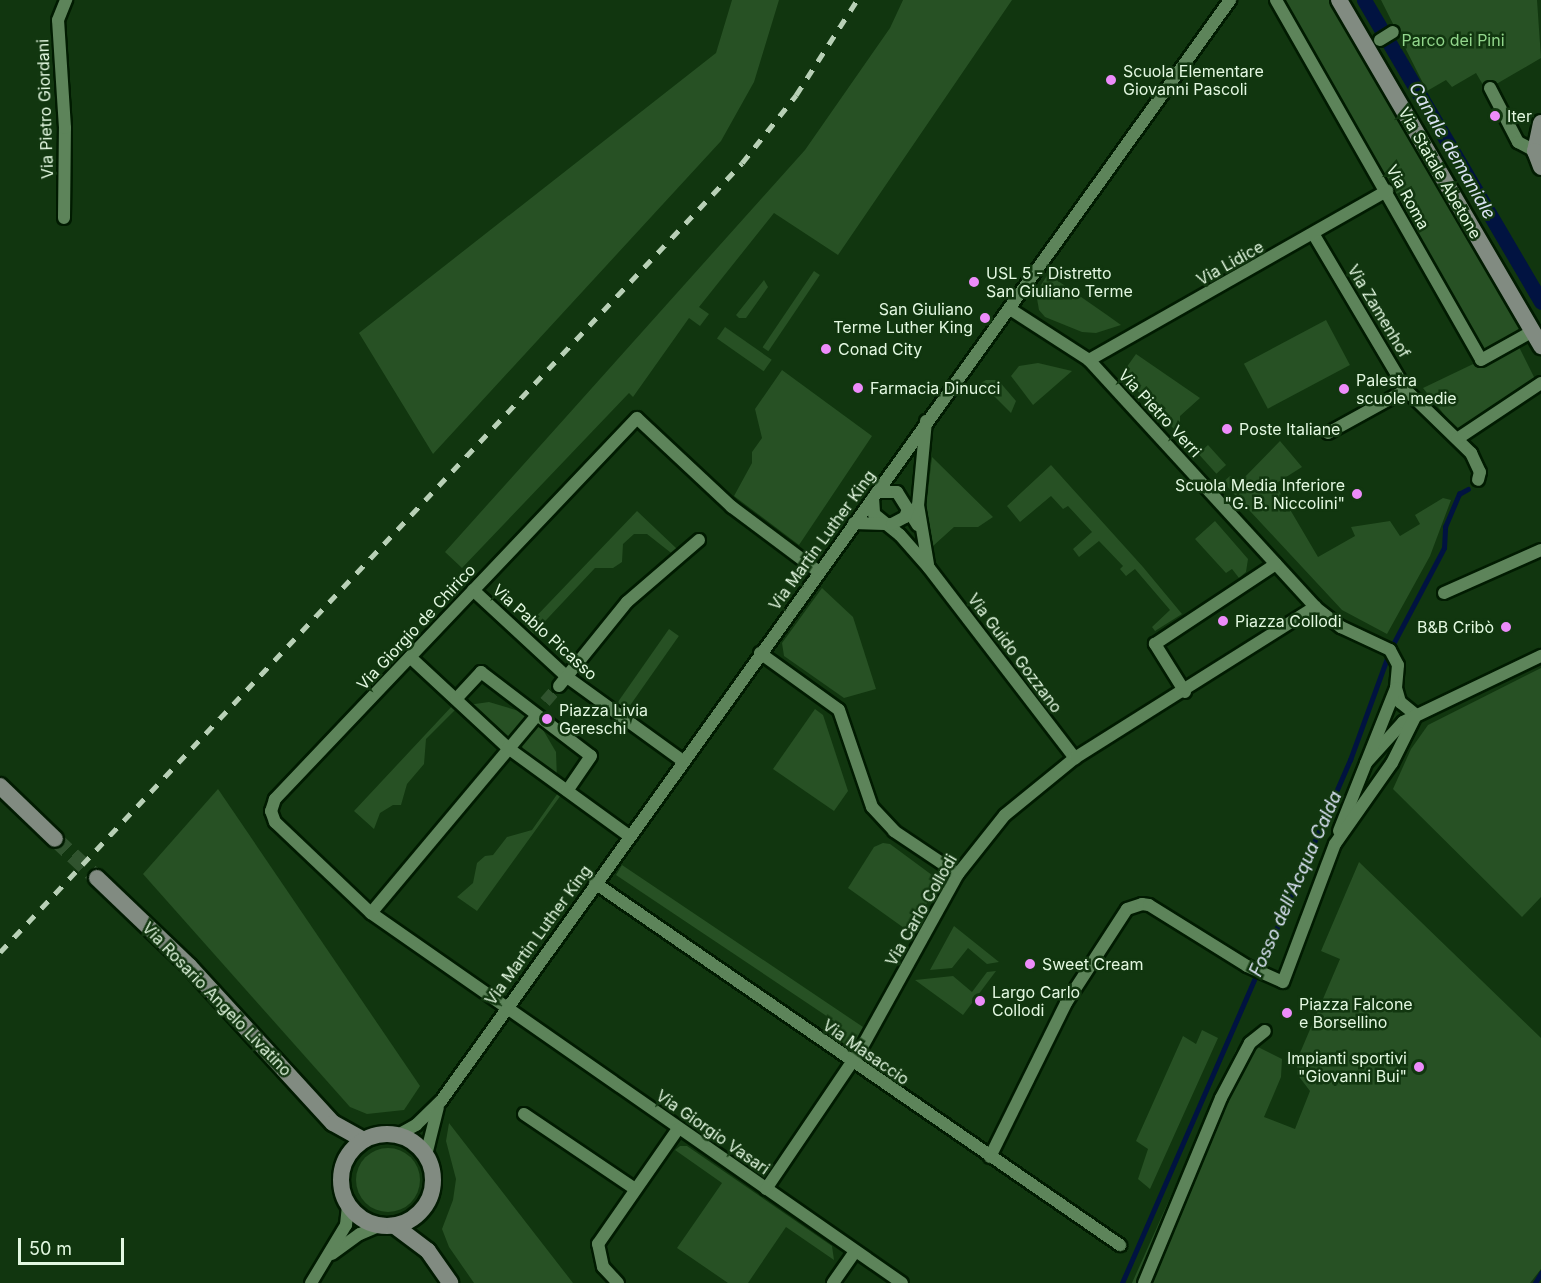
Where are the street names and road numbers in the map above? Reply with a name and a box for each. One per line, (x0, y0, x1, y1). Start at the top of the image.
street label: Via Pietro Giordani (33, 39, 57, 179)
street label: Via Statale Abetone (1395, 104, 1485, 242)
street label: Via Roma (1382, 161, 1434, 233)
street label: Via Lidice (1193, 237, 1267, 289)
street label: Via Zamenhof (1344, 261, 1414, 361)
street label: Via Pietro Verri (1114, 365, 1206, 461)
street label: Via Martin Luther King (765, 466, 879, 614)
street label: Via Giorgio de Chirico (353, 560, 479, 694)
street label: Via Pablo Picasso (489, 580, 601, 684)
street label: Via Guido Gozzano (964, 589, 1066, 717)
street label: Via Carlo Collodi (881, 851, 961, 969)
street label: Via Martin Luther King (481, 861, 595, 1009)
street label: Via Rosario Angelo Livatino (138, 918, 296, 1080)
street label: Via Masaccio (819, 1015, 913, 1089)
street label: Via Giorgio Vasari (653, 1086, 773, 1178)

